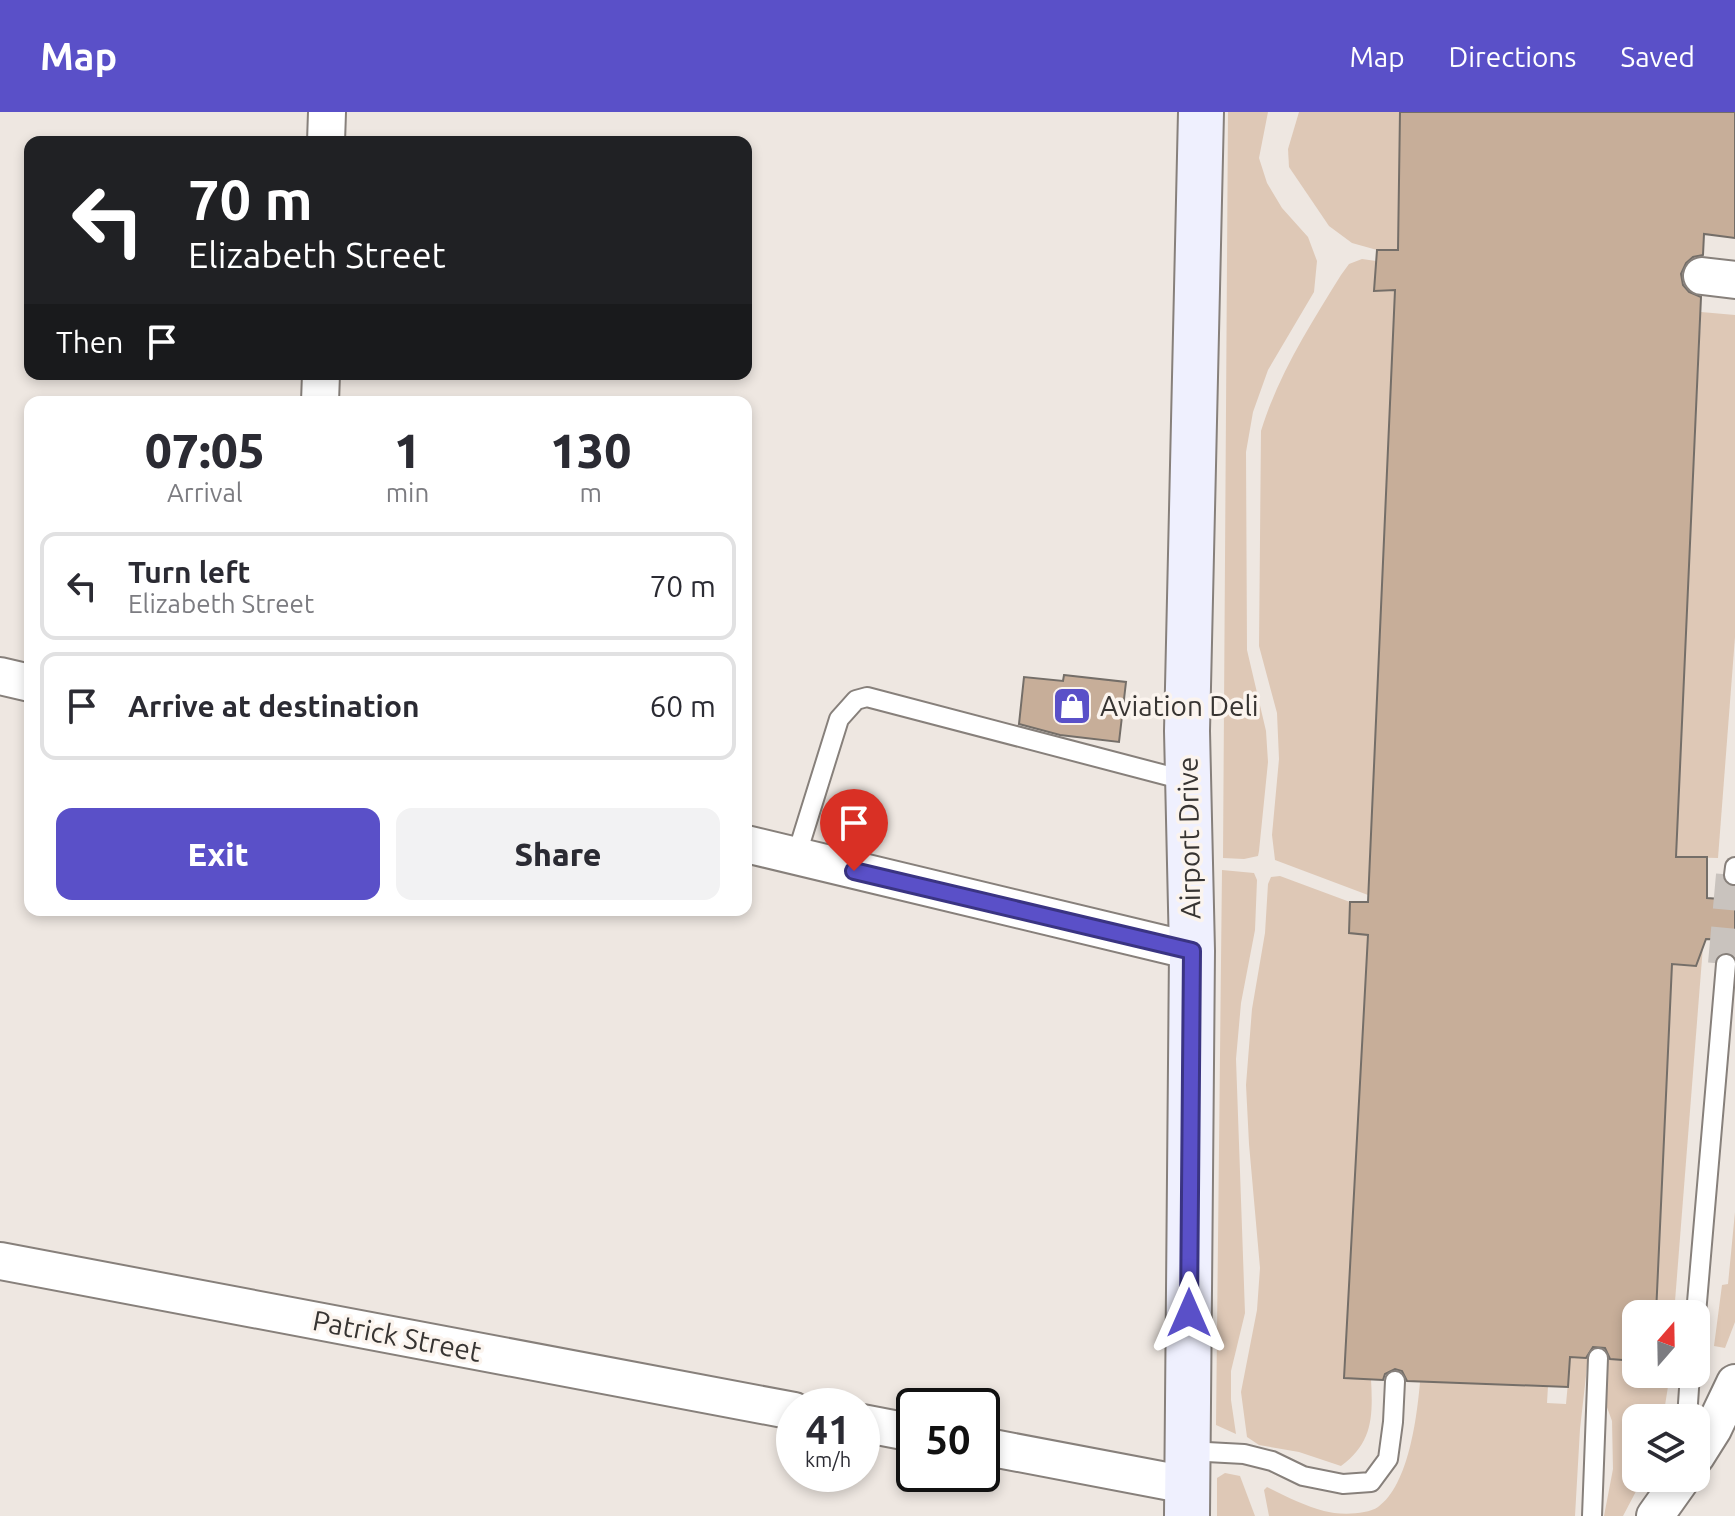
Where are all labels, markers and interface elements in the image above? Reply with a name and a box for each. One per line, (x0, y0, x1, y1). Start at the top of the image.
text: Map (40, 35, 117, 77)
text: Map (1349, 41, 1405, 72)
text: Directions (1449, 41, 1576, 72)
text: Saved (1620, 41, 1695, 72)
icon: left (56, 168, 160, 272)
text: 70 m (188, 168, 313, 231)
text: Elizabeth Street (188, 234, 446, 275)
icon: arrive (140, 320, 184, 364)
text: Then (56, 325, 124, 359)
text: 07:05 (145, 423, 265, 477)
text: 1 (394, 423, 421, 477)
text: 130 (550, 423, 631, 477)
text: Arrival (167, 478, 243, 507)
text: min (386, 478, 429, 507)
text: m (579, 478, 602, 507)
text: Turn left (128, 555, 250, 589)
icon: left (60, 564, 104, 608)
text: 70 m (649, 569, 716, 603)
text: Elizabeth Street (128, 589, 314, 618)
icon: arrive (60, 684, 104, 728)
shop icon: Aviation Deli (1051, 685, 1093, 727)
text: Arrive at destination (128, 689, 420, 723)
text: 60 m (649, 689, 716, 723)
place label: Aviation Deli (1100, 690, 1259, 721)
street label: Airport Drive (1172, 756, 1205, 920)
pin (820, 789, 888, 871)
icon: arrive (832, 801, 876, 845)
button: Exit (56, 808, 380, 900)
button: Share (396, 808, 720, 900)
position arrow (1147, 1271, 1231, 1355)
north arrow (1622, 1300, 1710, 1388)
map controls (1622, 1300, 1710, 1492)
street label: Patrick Street (310, 1304, 484, 1367)
speed limit sign: 50 (896, 1388, 1000, 1492)
button: layers (1622, 1404, 1710, 1492)
text: 41 (805, 1407, 851, 1452)
text: km/h (805, 1448, 851, 1471)

